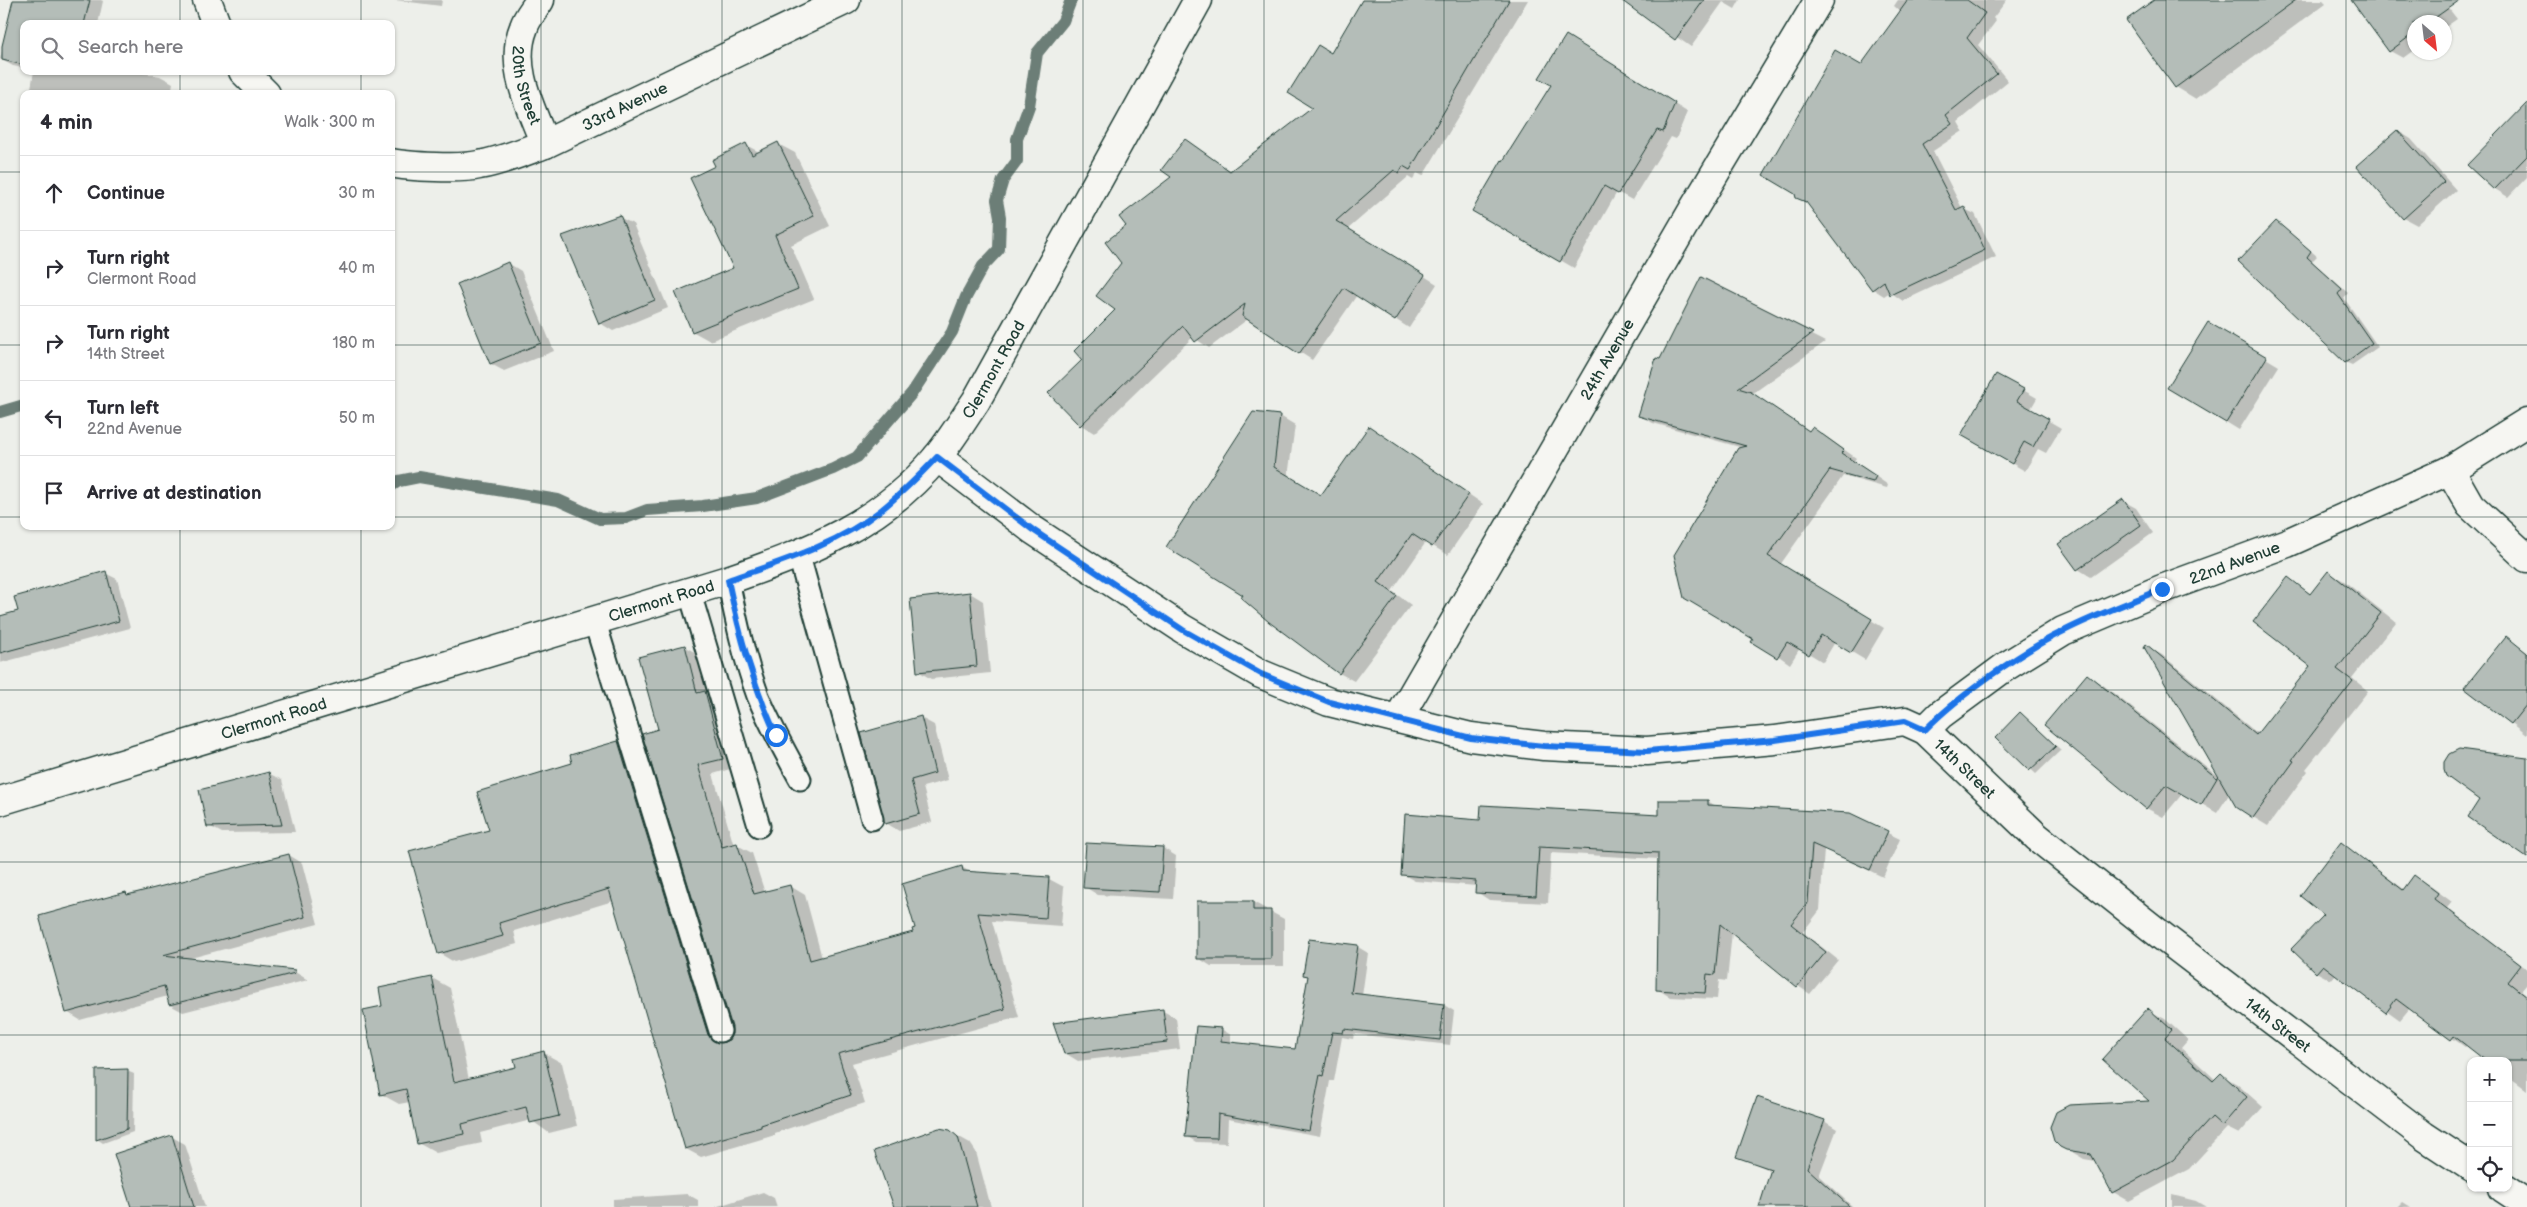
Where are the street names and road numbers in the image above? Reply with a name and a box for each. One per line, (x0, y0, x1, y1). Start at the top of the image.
street label: 20th Street (507, 45, 544, 128)
street label: 33rd Avenue (580, 79, 672, 136)
street label: 24th Avenue (1577, 315, 1639, 404)
street label: Clermont Road (959, 318, 1030, 423)
street label: 22nd Avenue (2187, 538, 2283, 589)
street label: Clermont Road (607, 577, 717, 627)
street label: Clermont Road (219, 694, 329, 744)
street label: 14th Street (1929, 736, 1999, 803)
street label: 14th Street (2240, 995, 2314, 1057)

